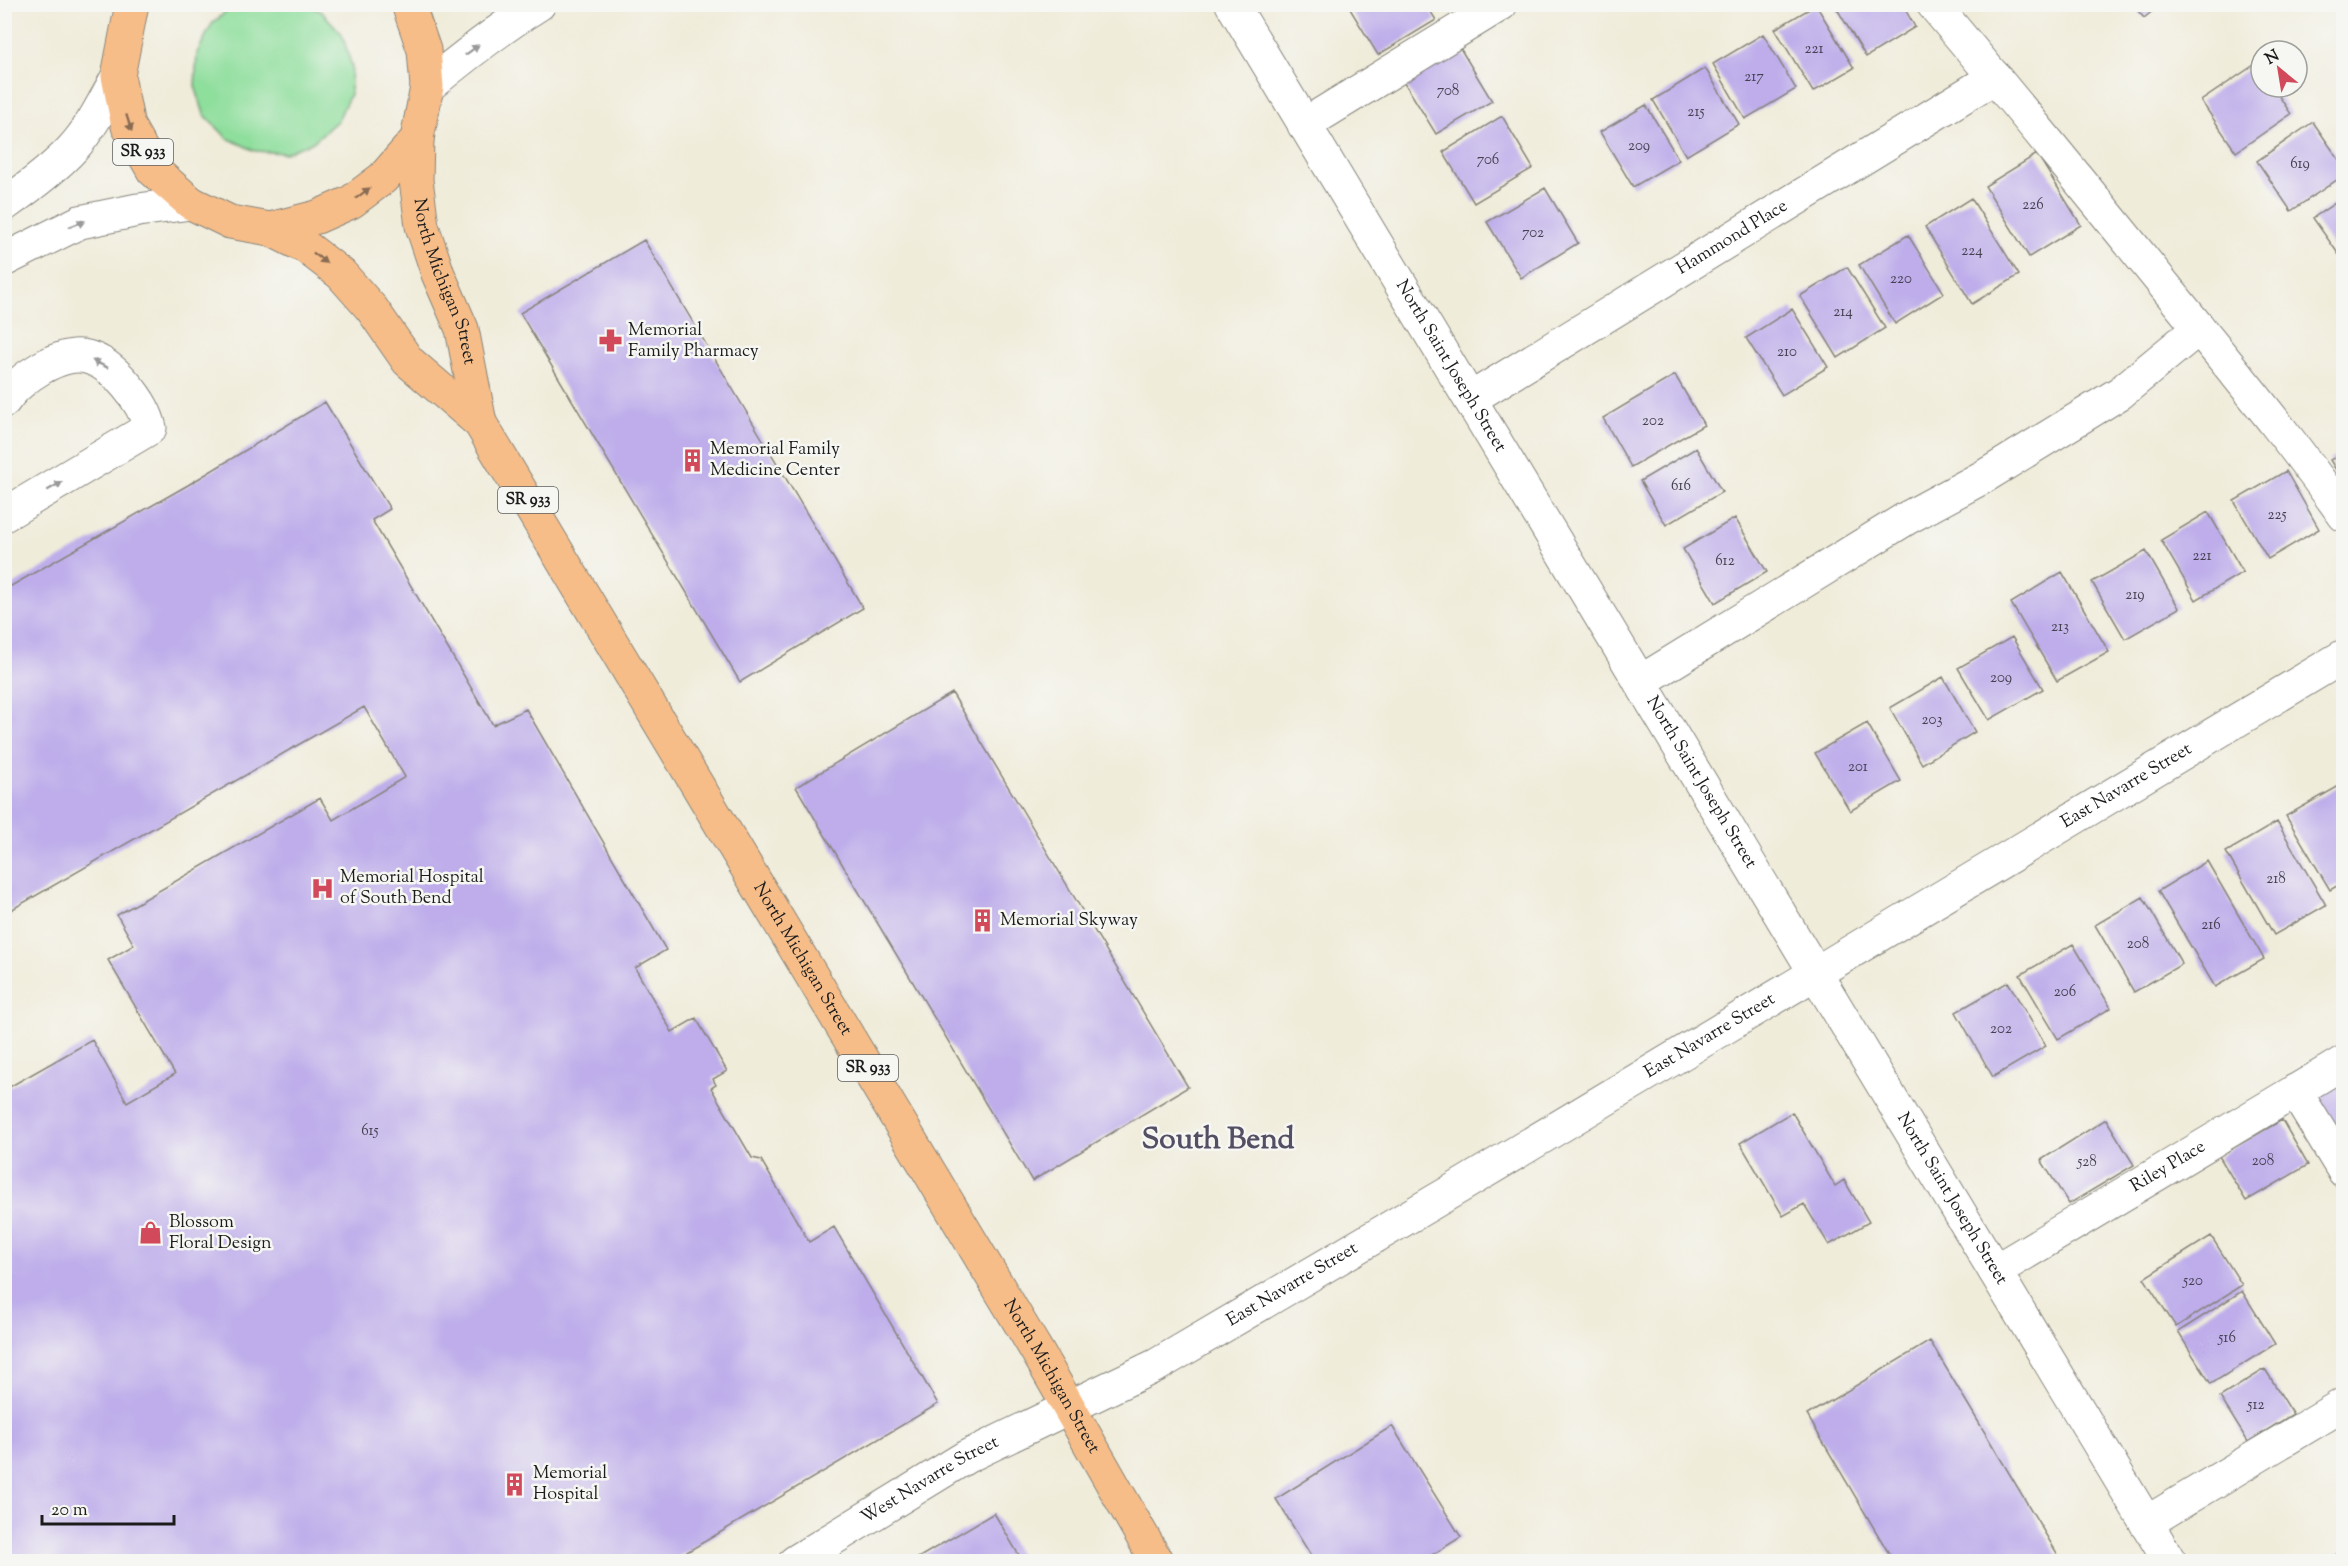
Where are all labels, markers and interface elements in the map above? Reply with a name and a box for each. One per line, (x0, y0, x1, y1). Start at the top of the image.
house number: 221 (1804, 39, 1824, 60)
north arrow (2249, 39, 2309, 99)
one-way arrow (464, 43, 480, 56)
text: N (2261, 45, 2284, 71)
house number: 217 (1744, 67, 1764, 88)
house number: 708 (1437, 81, 1459, 102)
house number: 215 (1687, 102, 1705, 123)
one-way arrow (125, 114, 134, 132)
house number: 209 (1628, 136, 1650, 157)
road number: SR 933 (113, 139, 173, 165)
house number: 706 (1477, 150, 1499, 171)
house number: 619 (2290, 154, 2310, 175)
one-way arrow (354, 187, 370, 199)
street label: Hammond Place (1672, 194, 1793, 282)
house number: 226 (2022, 195, 2044, 216)
street label: North Michigan Street (406, 197, 482, 367)
one-way arrow (68, 219, 86, 229)
house number: 702 (1522, 223, 1544, 244)
house number: 224 (1961, 241, 1983, 262)
one-way arrow (312, 252, 328, 265)
house number: 220 (1890, 269, 1912, 290)
street label: North Saint Joseph Street (1388, 275, 1512, 458)
house number: 214 (1833, 302, 1853, 323)
place label: Memorial Family Pharmacy (628, 318, 759, 365)
pharmacy icon: Memorial Family Pharmacy (597, 328, 623, 354)
house number: 210 (1777, 342, 1797, 363)
one-way arrow (92, 359, 109, 368)
house number: 202 (1642, 411, 1664, 432)
place label: Memorial Family Medicine Center (710, 437, 840, 484)
building icon: Memorial Family Medicine Center (679, 447, 705, 473)
house number: 616 (1671, 476, 1691, 497)
one-way arrow (47, 481, 64, 491)
road number: SR 933 (498, 487, 558, 513)
house number: 225 (2267, 505, 2287, 526)
house number: 221 (2192, 546, 2212, 567)
house number: 612 (1715, 551, 1735, 572)
house number: 219 (2125, 585, 2145, 606)
house number: 213 (2051, 617, 2069, 638)
house number: 209 (1990, 668, 2012, 689)
street label: North Saint Joseph Street (1639, 692, 1763, 874)
house number: 203 (1921, 710, 1943, 731)
street label: East Navarre Street (2057, 737, 2197, 836)
house number: 201 (1848, 757, 1868, 778)
place label: Memorial Hospital of South Bend (340, 865, 484, 912)
house number: 218 (2266, 869, 2286, 890)
hospital icon: Memorial Hospital of South Bend (309, 875, 335, 901)
street label: North Michigan Street (746, 878, 858, 1041)
building icon: Memorial Skyway (969, 908, 995, 934)
place label: Memorial Skyway (1000, 908, 1138, 934)
house number: 216 (2201, 915, 2221, 936)
house number: 208 (2127, 934, 2149, 955)
house number: 206 (2054, 982, 2076, 1003)
street label: East Navarre Street (1640, 987, 1780, 1086)
house number: 202 (1990, 1019, 2012, 1040)
road number: SR 933 (838, 1055, 898, 1081)
street label: North Saint Joseph Street (1890, 1108, 2014, 1290)
district label: South Bend (1141, 1119, 1295, 1162)
house number: 615 (361, 1121, 379, 1142)
street label: Riley Place (2126, 1135, 2211, 1200)
house number: 208 (2252, 1151, 2274, 1172)
house number: 528 (2076, 1152, 2097, 1173)
place label: Blossom Floral Design (169, 1210, 272, 1257)
shop icon: Blossom Floral Design (138, 1220, 164, 1246)
street label: East Navarre Street (1222, 1236, 1363, 1334)
house number: 520 (2182, 1271, 2203, 1292)
street label: North Michigan Street (996, 1295, 1106, 1459)
house number: 516 (2217, 1328, 2236, 1349)
house number: 512 (2246, 1395, 2265, 1416)
street label: West Navarre Street (856, 1430, 1003, 1531)
place label: Memorial Hospital (533, 1461, 607, 1508)
building icon: Memorial Hospital (502, 1471, 528, 1497)
scale bar (42, 1488, 174, 1526)
text: 20 m (51, 1498, 88, 1524)

